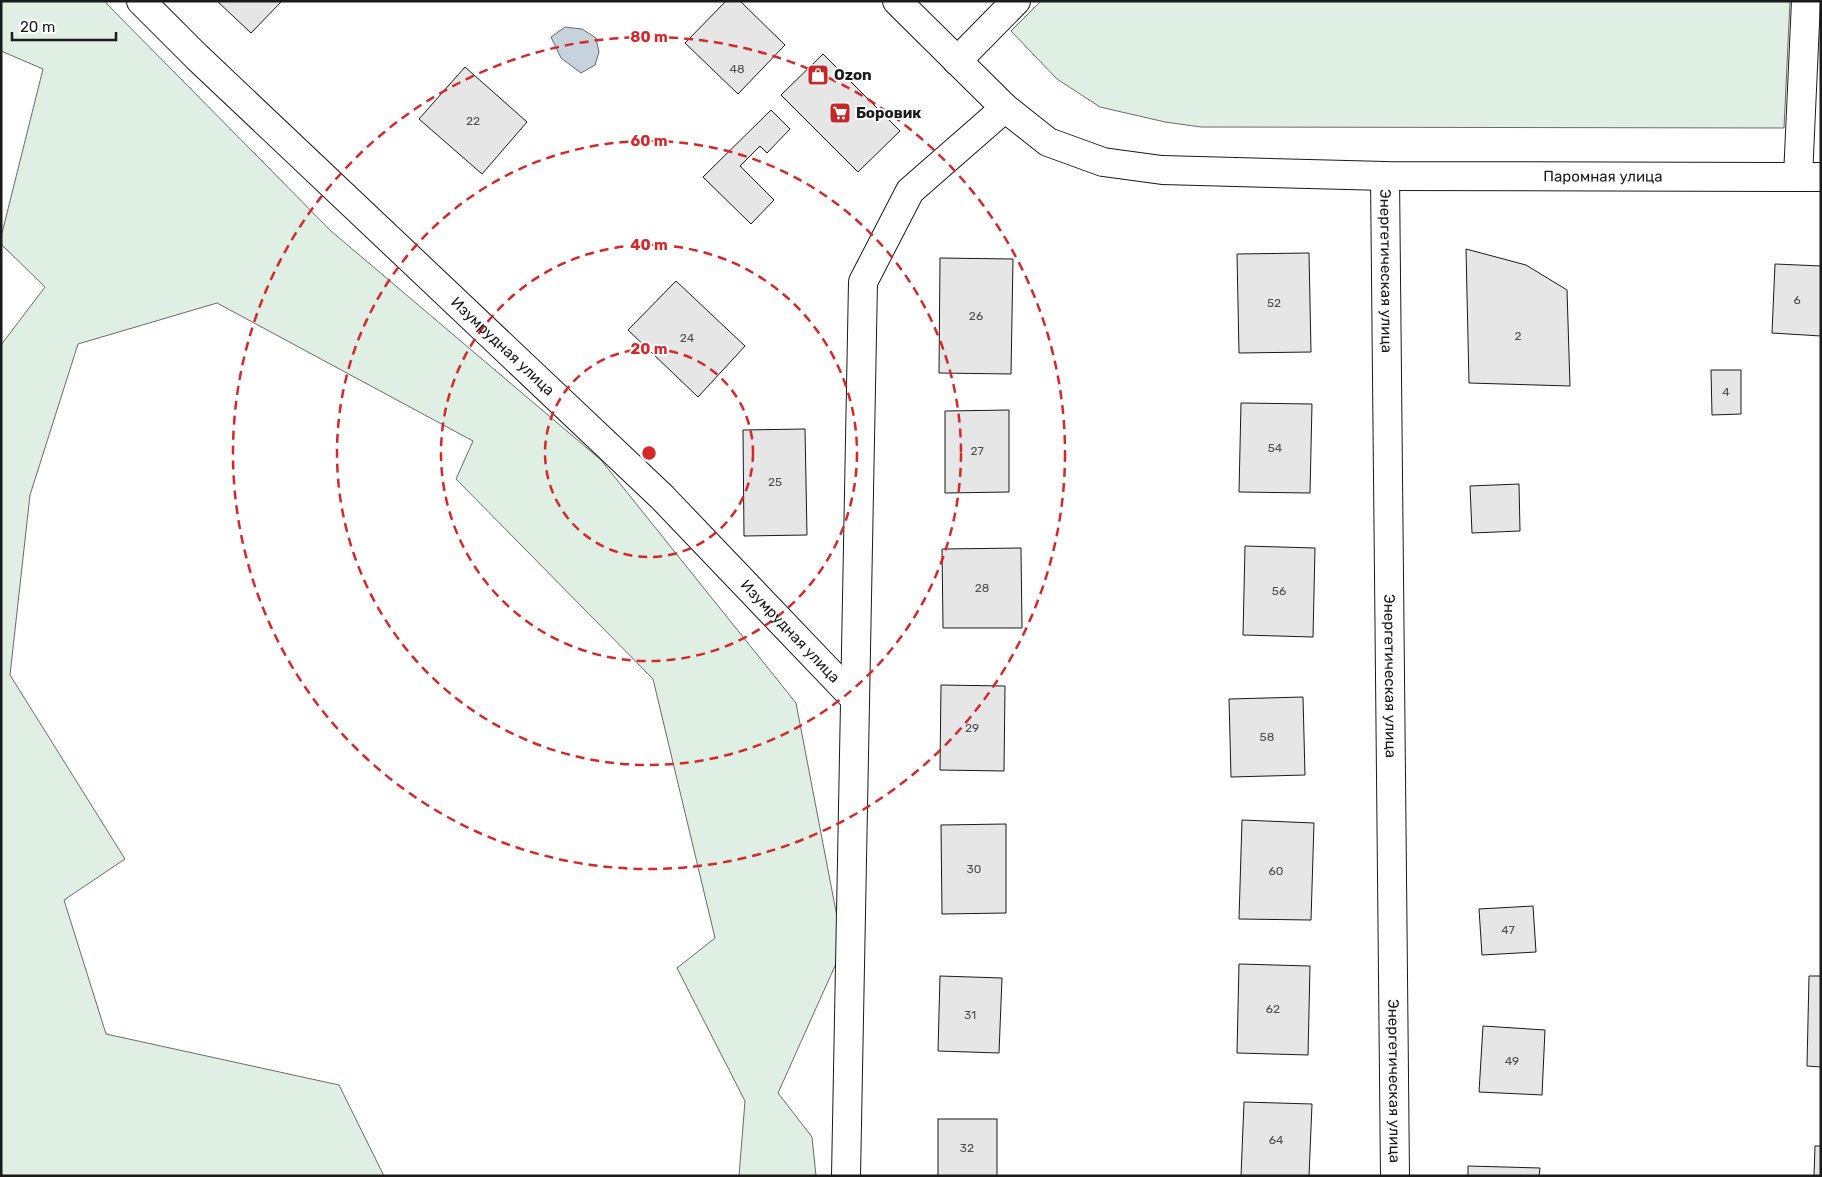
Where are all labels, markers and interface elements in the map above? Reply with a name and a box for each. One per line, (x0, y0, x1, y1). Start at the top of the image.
scale bar (12, 10, 116, 42)
text: 20 m (20, 18, 55, 36)
text: 80 m (630, 28, 668, 46)
house number: 48 (729, 62, 745, 76)
shop icon: Ozon (806, 63, 830, 87)
place label: Ozon (834, 66, 872, 84)
supermarket icon: Боровик (828, 101, 852, 125)
place label: Боровик (856, 104, 921, 122)
house number: 22 (466, 114, 480, 128)
text: 60 m (631, 132, 667, 150)
street label: Паромная улица (1543, 167, 1663, 186)
street label: Энергетическая улица (1376, 189, 1396, 353)
text: 40 m (630, 236, 668, 254)
street label: Изумрудная улица (447, 293, 558, 399)
house number: 6 (1793, 293, 1801, 307)
house number: 52 (1267, 296, 1281, 310)
house number: 26 (969, 309, 983, 323)
house number: 2 (1514, 329, 1522, 343)
house number: 24 (680, 331, 695, 345)
text: 20 m (631, 340, 667, 358)
house number: 4 (1722, 385, 1730, 399)
house number: 54 (1268, 441, 1283, 455)
centre of rings (640, 444, 658, 462)
house number: 27 (970, 444, 984, 458)
house number: 25 (768, 475, 782, 489)
street label: Изумрудная улица (737, 576, 844, 686)
house number: 28 (975, 581, 989, 595)
house number: 56 (1272, 584, 1286, 598)
street label: Энергетическая улица (1380, 594, 1400, 758)
house number: 29 (965, 721, 979, 735)
house number: 58 (1260, 730, 1274, 744)
house number: 30 (967, 862, 981, 876)
house number: 60 (1269, 864, 1283, 878)
house number: 47 (1501, 923, 1515, 937)
street label: Энергетическая улица (1384, 999, 1404, 1163)
house number: 62 (1266, 1002, 1280, 1016)
house number: 31 (964, 1008, 976, 1022)
house number: 49 (1505, 1054, 1519, 1068)
house number: 64 (1269, 1133, 1284, 1147)
house number: 32 (960, 1141, 974, 1155)

